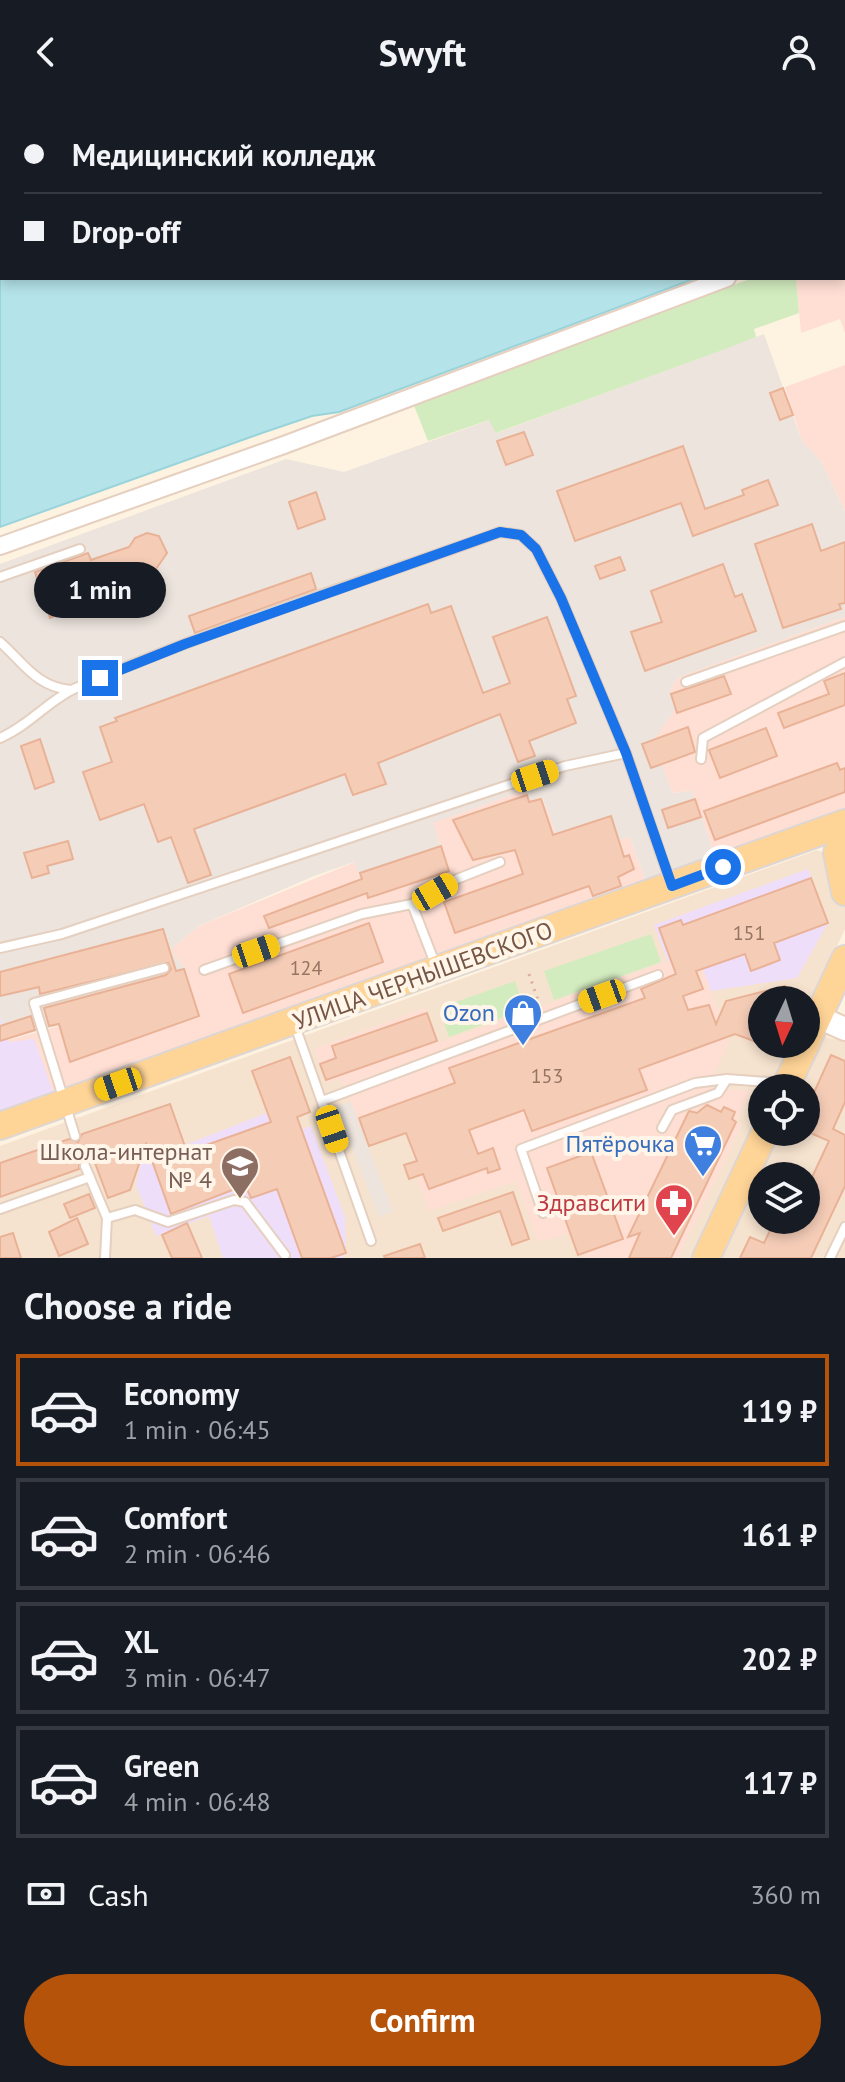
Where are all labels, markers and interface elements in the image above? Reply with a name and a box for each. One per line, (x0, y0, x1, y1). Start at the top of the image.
text: Swyft (379, 29, 466, 76)
icon: back (24, 30, 68, 74)
icon: person (777, 30, 821, 74)
text: Медицинский колледж (72, 135, 376, 174)
text: Drop-off (72, 212, 180, 251)
callout: 1 min (34, 562, 166, 618)
text: 1 min (68, 573, 132, 606)
route end (82, 660, 118, 696)
car (508, 757, 562, 795)
route start (705, 849, 741, 885)
car (408, 870, 462, 914)
street label: УЛИЦА ЧЕРНЫШЕВСКОГО (289, 914, 557, 1037)
house number: 151 (733, 920, 765, 946)
car (229, 932, 283, 970)
house number: 124 (290, 955, 322, 981)
car (575, 977, 629, 1015)
north arrow (748, 986, 820, 1058)
map controls (748, 986, 820, 1234)
shop icon: Ozon (502, 992, 544, 1047)
place label: Ozon (443, 997, 495, 1028)
house number: 153 (531, 1063, 563, 1089)
car (91, 1065, 145, 1103)
button: locate (748, 1074, 820, 1146)
car (313, 1102, 351, 1156)
supermarket icon: Пятёрочка (682, 1123, 724, 1178)
place label: Пятёрочка (565, 1128, 675, 1159)
place label: Школа-интернат № 4 (40, 1136, 212, 1195)
school or university icon: Школа-интернат № 4 (219, 1145, 261, 1200)
button: layers (748, 1162, 820, 1234)
pharmacy icon: Здравсити (653, 1182, 695, 1237)
place label: Здравсити (537, 1187, 646, 1218)
text: Choose a ride (24, 1282, 232, 1329)
icon: car (28, 1374, 100, 1446)
text: Economy (124, 1374, 239, 1413)
text: 119 ₽ (741, 1391, 817, 1430)
text: 1 min · 06:45 (124, 1413, 271, 1446)
icon: car (28, 1498, 100, 1570)
text: Comfort (124, 1498, 227, 1537)
text: 161 ₽ (741, 1515, 817, 1554)
text: 2 min · 06:46 (124, 1537, 271, 1570)
icon: car (28, 1622, 100, 1694)
text: XL (124, 1622, 158, 1661)
text: 202 ₽ (741, 1639, 817, 1678)
text: 3 min · 06:47 (124, 1661, 271, 1694)
icon: car (28, 1746, 100, 1818)
text: Green (124, 1746, 199, 1785)
text: 117 ₽ (743, 1763, 817, 1802)
text: 4 min · 06:48 (124, 1785, 271, 1818)
icon: cash (24, 1872, 68, 1916)
text: Cash (88, 1875, 149, 1914)
text: 360 m (750, 1878, 821, 1911)
button: Confirm (24, 1974, 821, 2066)

